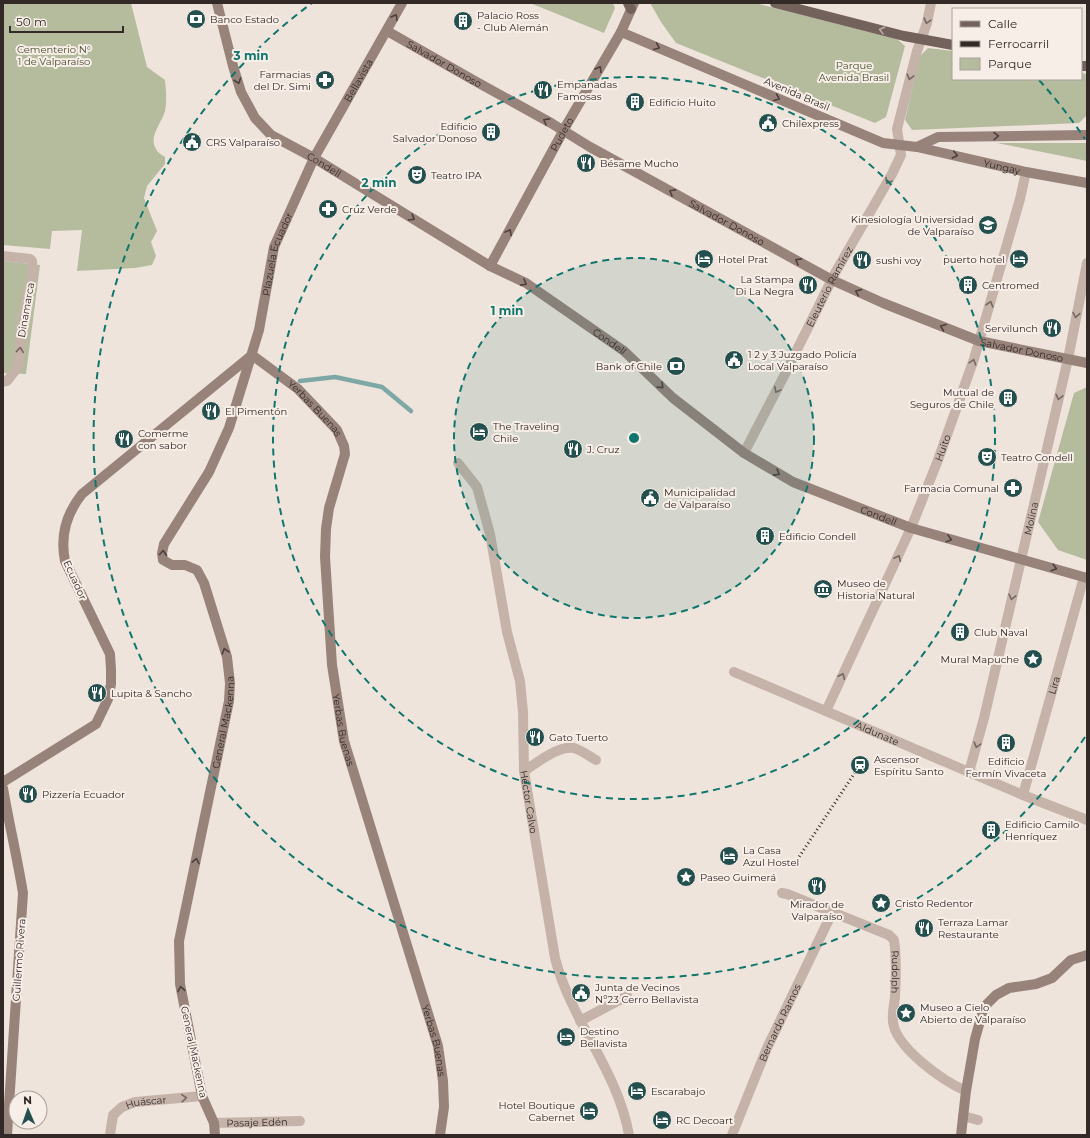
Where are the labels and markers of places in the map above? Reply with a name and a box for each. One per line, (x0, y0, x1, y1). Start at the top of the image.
bank icon: Banco Estado (185, 8, 207, 30)
place label: Palacio Ross - Club Alemán (477, 9, 549, 34)
building icon: Palacio Ross - Club Alemán (452, 10, 474, 32)
place label: Banco Estado (210, 13, 279, 26)
place label: Farmacias del Dr. Simi (254, 68, 311, 93)
pharmacy icon: Farmacias del Dr. Simi (314, 69, 336, 91)
place label: Empanadas Famosas (557, 78, 617, 103)
restaurant icon: Empanadas Famosas (532, 79, 554, 101)
building icon: Edificio Huito (624, 91, 646, 113)
place label: Edificio Huito (649, 96, 716, 109)
public building icon: Chilexpress (757, 112, 779, 134)
place label: Chilexpress (782, 117, 839, 130)
place label: Edificio Salvador Donoso (393, 120, 477, 145)
building icon: Edificio Salvador Donoso (480, 121, 502, 143)
public building icon: CRS Valparaíso (181, 131, 203, 153)
place label: CRS Valparaíso (206, 136, 280, 149)
restaurant icon: Bésame Mucho (575, 152, 597, 174)
place label: Bésame Mucho (600, 157, 678, 170)
theatre icon: Teatro IPA (406, 164, 428, 186)
place label: Teatro IPA (431, 169, 483, 182)
pharmacy icon: Cruz Verde (317, 198, 339, 220)
place label: Cruz Verde (342, 203, 397, 216)
place label: Kinesiología Universidad de Valparaíso (851, 213, 974, 238)
school or university icon: Kinesiología Universidad de Valparaíso (977, 214, 999, 236)
hotel icon: Hotel Prat (693, 248, 715, 270)
hotel icon: puerto hotel (1008, 248, 1030, 270)
restaurant icon: sushi voy (851, 249, 873, 271)
place label: Hotel Prat (718, 253, 768, 266)
place label: puerto hotel (943, 253, 1005, 266)
place label: sushi voy (876, 254, 922, 267)
place label: La Stampa Di La Negra (735, 273, 794, 298)
restaurant icon: La Stampa Di La Negra (797, 274, 819, 296)
building icon: Centromed (957, 274, 979, 296)
place label: Centromed (982, 279, 1039, 292)
restaurant icon: Servilunch (1041, 317, 1063, 339)
place label: Servilunch (985, 322, 1038, 335)
place label: 1 2 y 3 Juzgado Policía Local Valparaíso (748, 348, 857, 373)
public building icon: 1 2 y 3 Juzgado Policía Local Valparaíso (723, 349, 745, 371)
bank icon: Bank of Chile (665, 355, 687, 377)
place label: Bank of Chile (596, 360, 662, 373)
place label: Mutual de Seguros de Chile (910, 386, 994, 411)
building icon: Mutual de Seguros de Chile (997, 387, 1019, 409)
restaurant icon: El Pimentón (200, 400, 222, 422)
place label: El Pimentón (225, 405, 287, 418)
place label: The Traveling Chile (493, 420, 559, 445)
hotel icon: The Traveling Chile (468, 421, 490, 443)
place label: Comerme con sabor (138, 427, 188, 452)
restaurant icon: Comerme con sabor (113, 428, 135, 450)
centre of rings (627, 431, 641, 445)
restaurant icon: J. Cruz (562, 438, 584, 460)
place label: J. Cruz (586, 443, 620, 456)
theatre icon: Teatro Condell (976, 446, 998, 468)
place label: Teatro Condell (1001, 451, 1073, 464)
pharmacy icon: Farmacia Comunal (1002, 477, 1024, 499)
place label: Farmacia Comunal (904, 482, 999, 495)
place label: Municipalidad de Valparaíso (664, 486, 735, 511)
public building icon: Municipalidad de Valparaíso (639, 487, 661, 509)
building icon: Edificio Condell (754, 525, 776, 547)
place label: Edificio Condell (779, 530, 856, 543)
place label: Museo de Historia Natural (837, 577, 915, 602)
museum icon: Museo de Historia Natural (812, 578, 834, 600)
building icon: Club Naval (949, 621, 971, 643)
place label: Club Naval (974, 626, 1028, 639)
place icon: Mural Mapuche (1022, 648, 1044, 670)
place label: Mural Mapuche (941, 653, 1019, 666)
restaurant icon: Lupita & Sancho (86, 682, 108, 704)
place label: Lupita & Sancho (111, 687, 192, 700)
restaurant icon: Gato Tuerto (524, 726, 546, 748)
place label: Gato Tuerto (549, 731, 608, 744)
building icon: Edificio Fermín Vivaceta (995, 732, 1017, 754)
place label: Ascensor Espíritu Santo (874, 753, 944, 778)
station icon: Ascensor Espíritu Santo (849, 754, 871, 776)
place label: Edificio Fermín Vivaceta (966, 755, 1046, 780)
restaurant icon: Pizzería Ecuador (17, 783, 39, 805)
place label: Pizzería Ecuador (42, 788, 125, 801)
place label: Edificio Camilo Henríquez (1005, 818, 1079, 843)
building icon: Edificio Camilo Henríquez (980, 819, 1002, 841)
place label: La Casa Azul Hostel (743, 844, 799, 869)
hotel icon: La Casa Azul Hostel (718, 845, 740, 867)
place icon: Paseo Guimerá (675, 866, 697, 888)
place label: Paseo Guimerá (700, 871, 776, 884)
restaurant icon: Mirador de Valparaíso (806, 875, 828, 897)
place icon: Cristo Redentor (870, 892, 892, 914)
place label: Cristo Redentor (895, 897, 973, 910)
place label: Mirador de Valparaíso (790, 898, 844, 923)
place label: Terraza Lamar Restaurante (938, 916, 1009, 941)
restaurant icon: Terraza Lamar Restaurante (913, 917, 935, 939)
place label: Junta de Vecinos Nº23 Cerro Bellavista (594, 981, 699, 1006)
public building icon: Junta de Vecinos Nº23 Cerro Bellavista (570, 982, 592, 1004)
place label: Museo a Cielo Abierto de Valparaíso (920, 1001, 1026, 1026)
place icon: Museo a Cielo Abierto de Valparaíso (895, 1002, 917, 1024)
place label: Destino Bellavista (580, 1025, 628, 1050)
hotel icon: Destino Bellavista (555, 1026, 577, 1048)
hotel icon: Escarabajo (626, 1080, 648, 1102)
place label: Escarabajo (651, 1085, 705, 1098)
place label: Hotel Boutique Cabernet (499, 1099, 575, 1124)
hotel icon: Hotel Boutique Cabernet (578, 1100, 600, 1122)
hotel icon: RC Decoart (651, 1109, 673, 1131)
place label: RC Decoart (676, 1114, 733, 1127)

